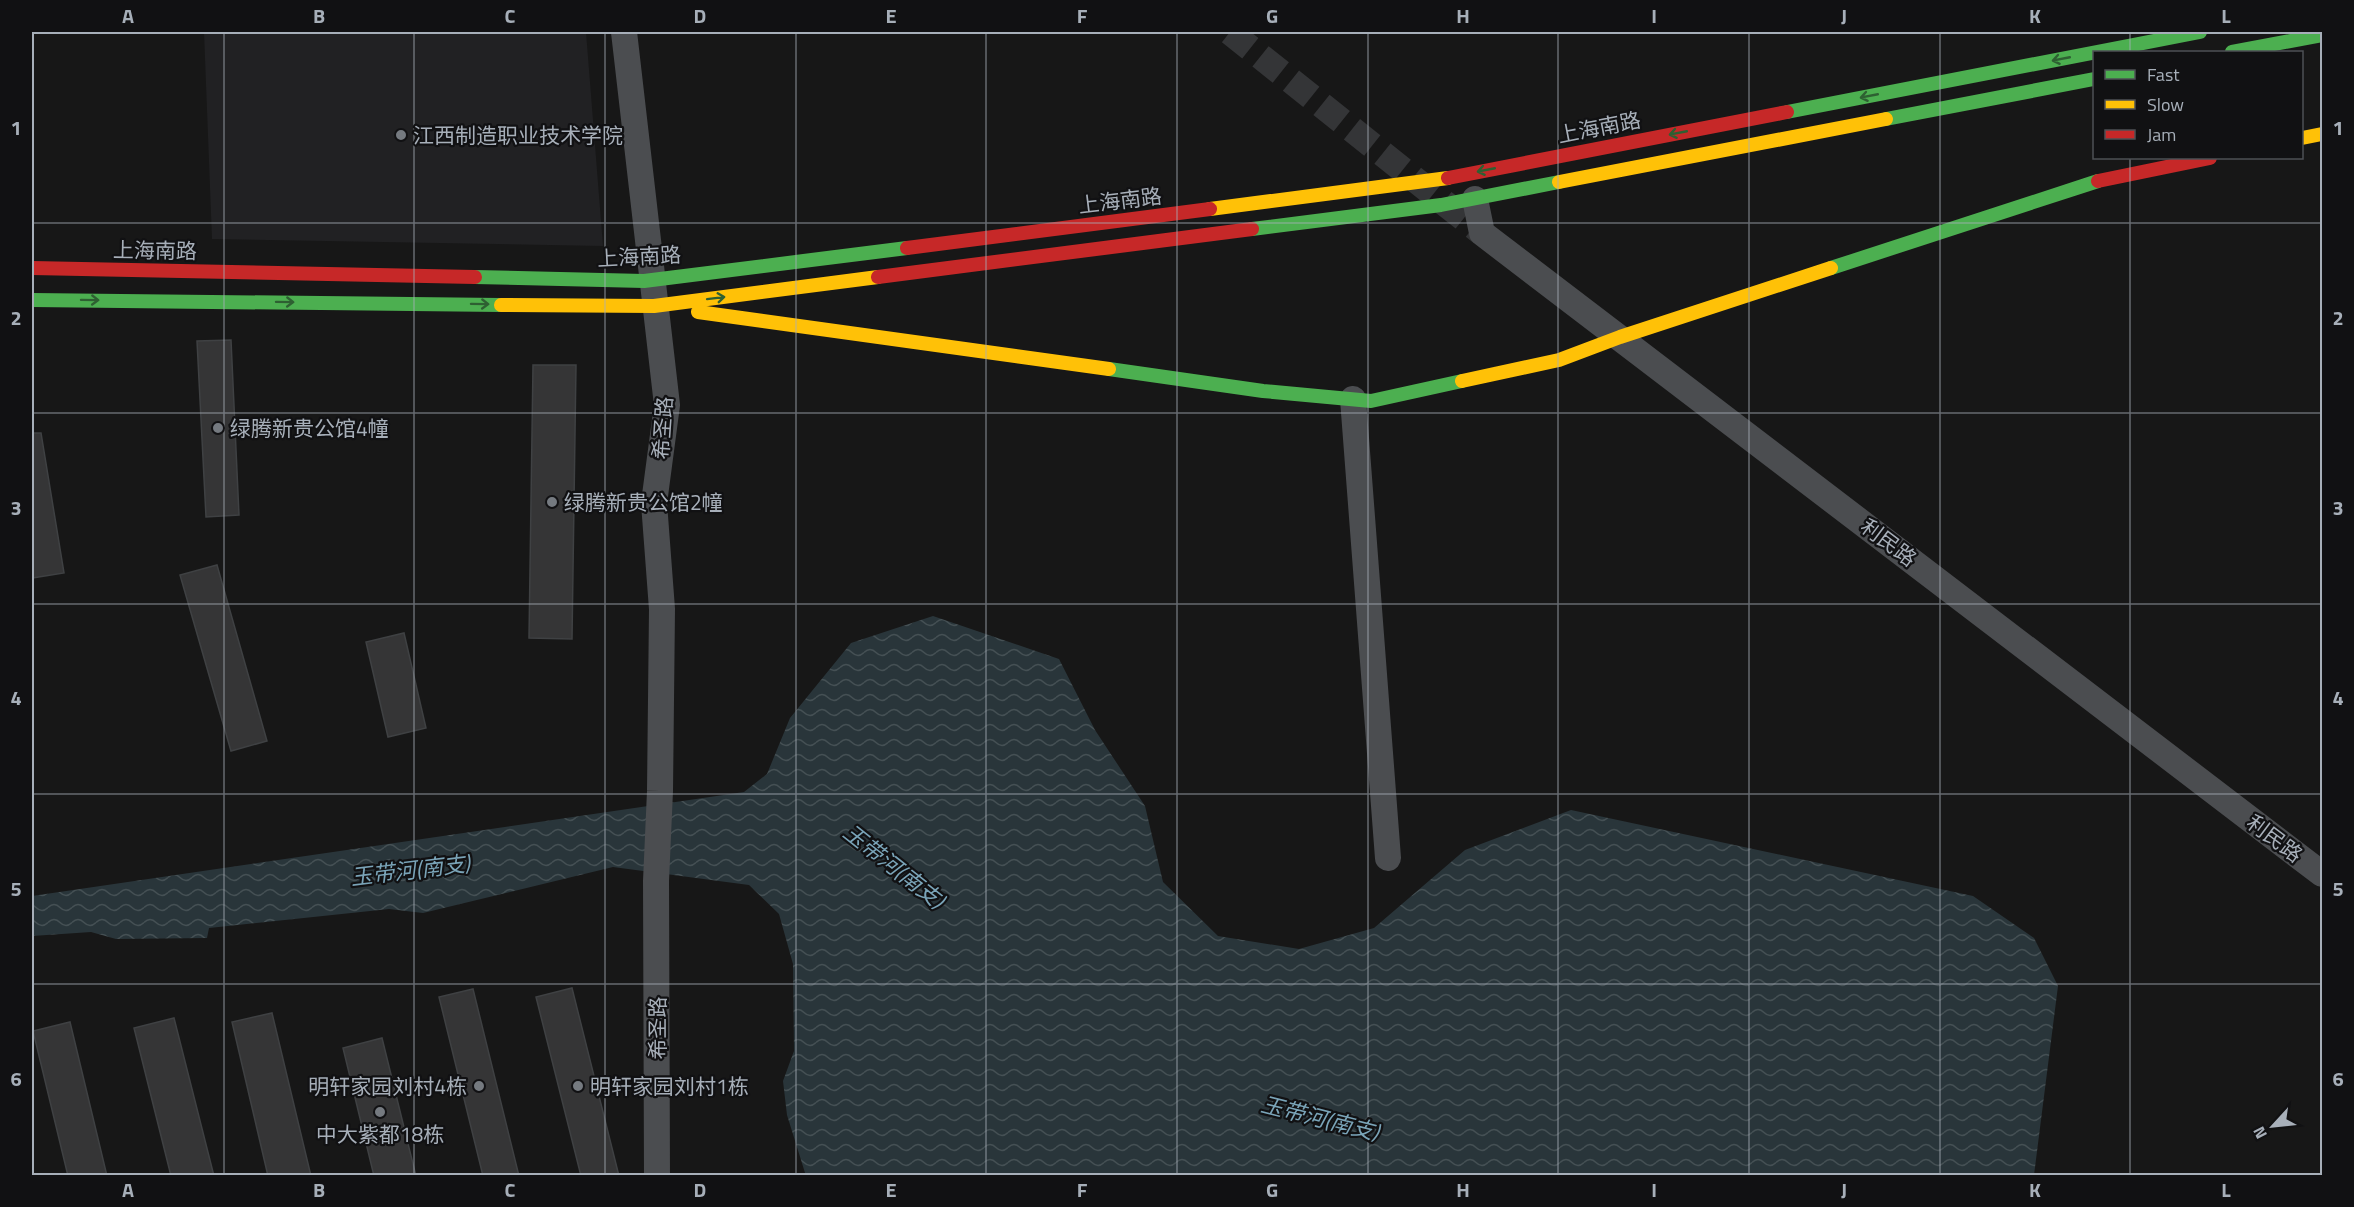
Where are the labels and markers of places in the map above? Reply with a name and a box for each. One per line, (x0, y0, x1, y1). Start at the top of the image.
place label: 江西制造职业技术学院 (413, 119, 623, 151)
marker: 江西制造职业技术学院 (394, 128, 408, 142)
place label: 绿腾新贵公馆4幢 (230, 412, 389, 444)
marker: 绿腾新贵公馆4幢 (211, 421, 225, 435)
place label: 绿腾新贵公馆2幢 (564, 486, 723, 518)
marker: 绿腾新贵公馆2幢 (545, 495, 559, 509)
place label: 明轩家园刘村4栋 (308, 1070, 467, 1102)
place label: 明轩家园刘村1栋 (590, 1070, 749, 1102)
marker: 明轩家园刘村4栋 (472, 1079, 486, 1093)
marker: 明轩家园刘村1栋 (571, 1079, 585, 1093)
marker: 中大紫都18栋 (373, 1105, 387, 1119)
place label: 中大紫都18栋 (316, 1118, 444, 1150)

